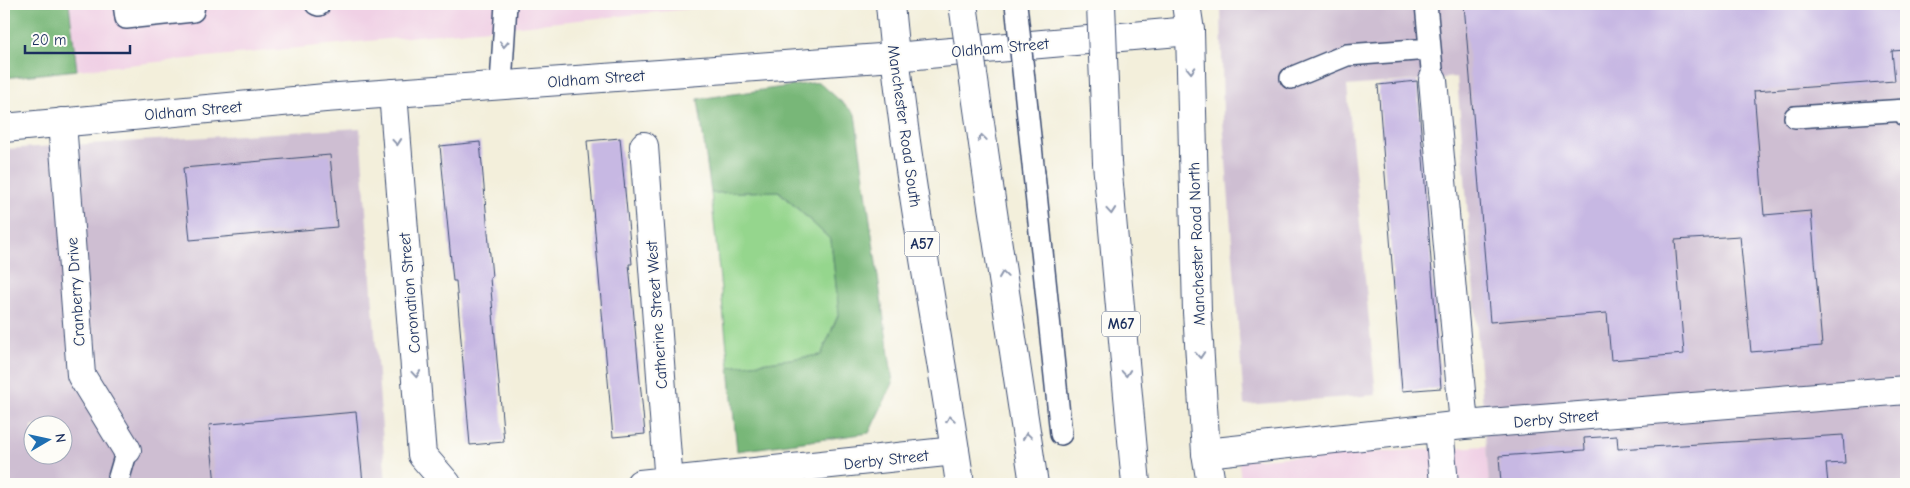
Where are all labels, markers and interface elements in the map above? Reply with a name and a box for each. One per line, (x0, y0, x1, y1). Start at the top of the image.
scale bar (25, 22, 130, 54)
text: 20 m (32, 31, 66, 49)
street label: Oldham Street (951, 35, 1050, 61)
one-way arrow (498, 40, 509, 48)
street label: Manchester Road South (884, 44, 924, 209)
one-way arrow (1185, 66, 1196, 74)
street label: Oldham Street (547, 67, 646, 91)
street label: Oldham Street (144, 98, 243, 124)
one-way arrow (978, 133, 988, 142)
one-way arrow (392, 138, 403, 146)
street label: Manchester Road North (1185, 162, 1209, 326)
one-way arrow (1106, 208, 1117, 216)
street label: Coronation Street (396, 232, 424, 354)
road number: A57 (904, 232, 940, 256)
street label: Cranberry Drive (63, 237, 89, 347)
street label: Catherine Street West (643, 240, 671, 390)
one-way arrow (998, 271, 1008, 280)
road number: M67 (1102, 312, 1140, 336)
one-way arrow (1195, 351, 1206, 359)
one-way arrow (1120, 369, 1131, 377)
one-way arrow (410, 370, 421, 378)
street label: Derby Street (1513, 406, 1600, 432)
one-way arrow (945, 414, 955, 423)
north arrow (22, 416, 72, 466)
text: N (51, 432, 69, 444)
one-way arrow (1022, 432, 1032, 440)
street label: Derby Street (843, 447, 930, 473)

